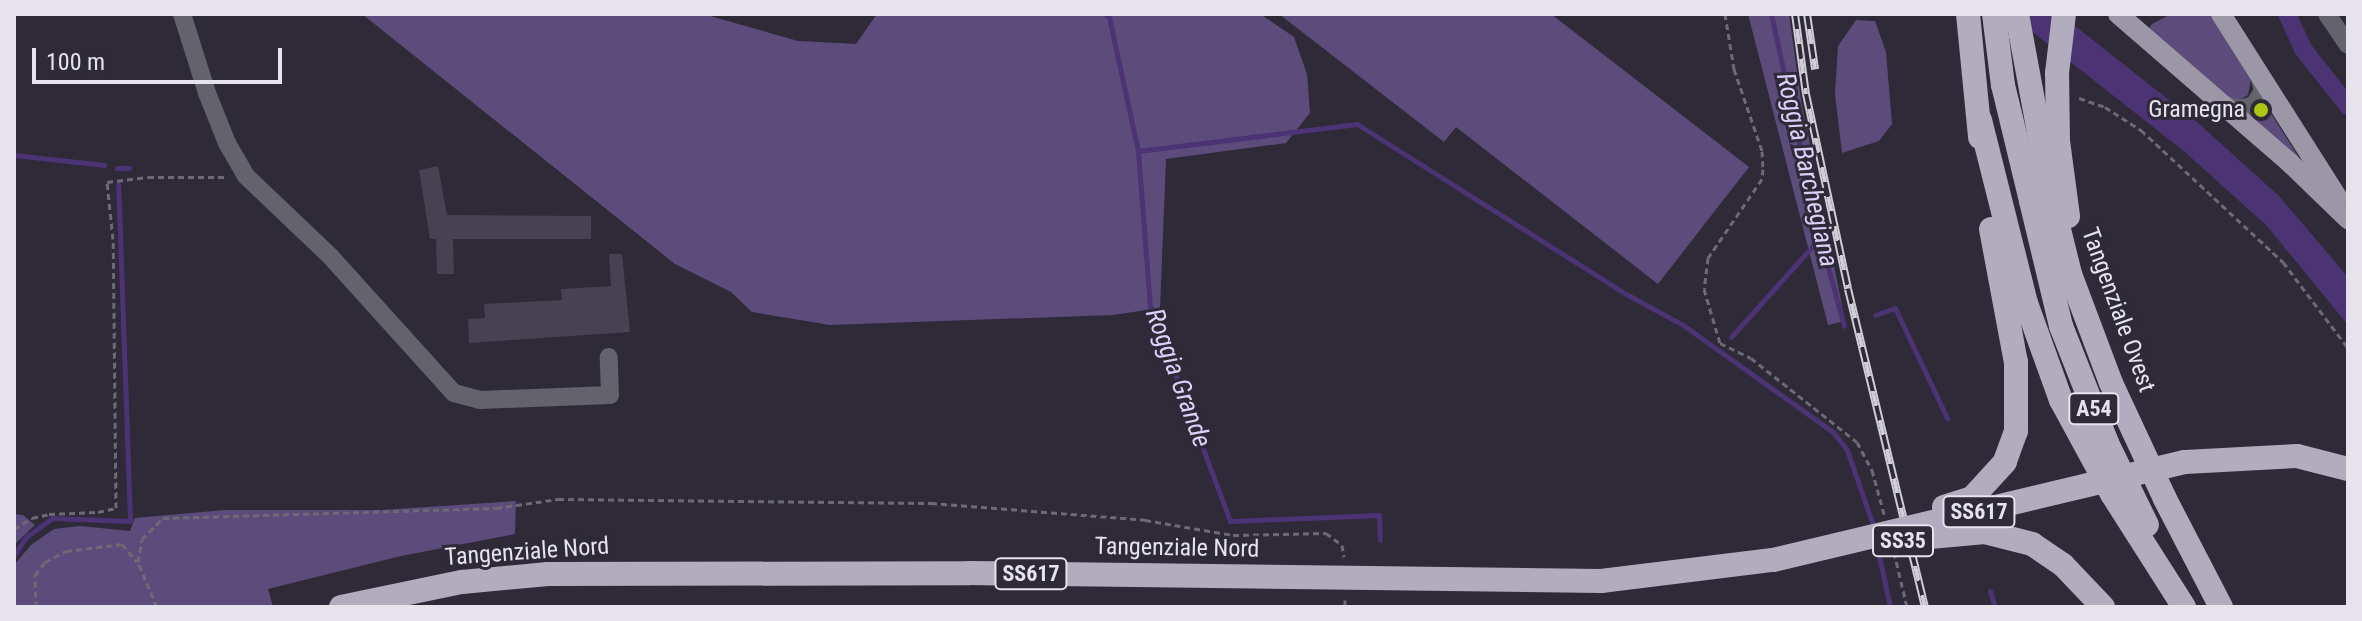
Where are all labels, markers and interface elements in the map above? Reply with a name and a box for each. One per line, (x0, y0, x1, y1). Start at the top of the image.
scale bar (36, 32, 286, 82)
text: 100 m (46, 48, 105, 76)
water label: Roggia Barchegiana (1770, 70, 1844, 270)
place label: Gramegna (2148, 96, 2245, 124)
marker: Gramegna (2252, 101, 2270, 119)
street label: Tangenziale Ovest (2075, 224, 2161, 396)
water label: Roggia Grande (1138, 304, 1218, 452)
road number: A54 (2068, 391, 2120, 427)
road number: SS617 (1941, 494, 2017, 530)
road number: SS35 (1871, 523, 1935, 559)
street label: Tangenziale Nord (444, 532, 610, 572)
street label: Tangenziale Nord (1094, 532, 1260, 564)
road number: SS617 (993, 556, 1069, 592)

